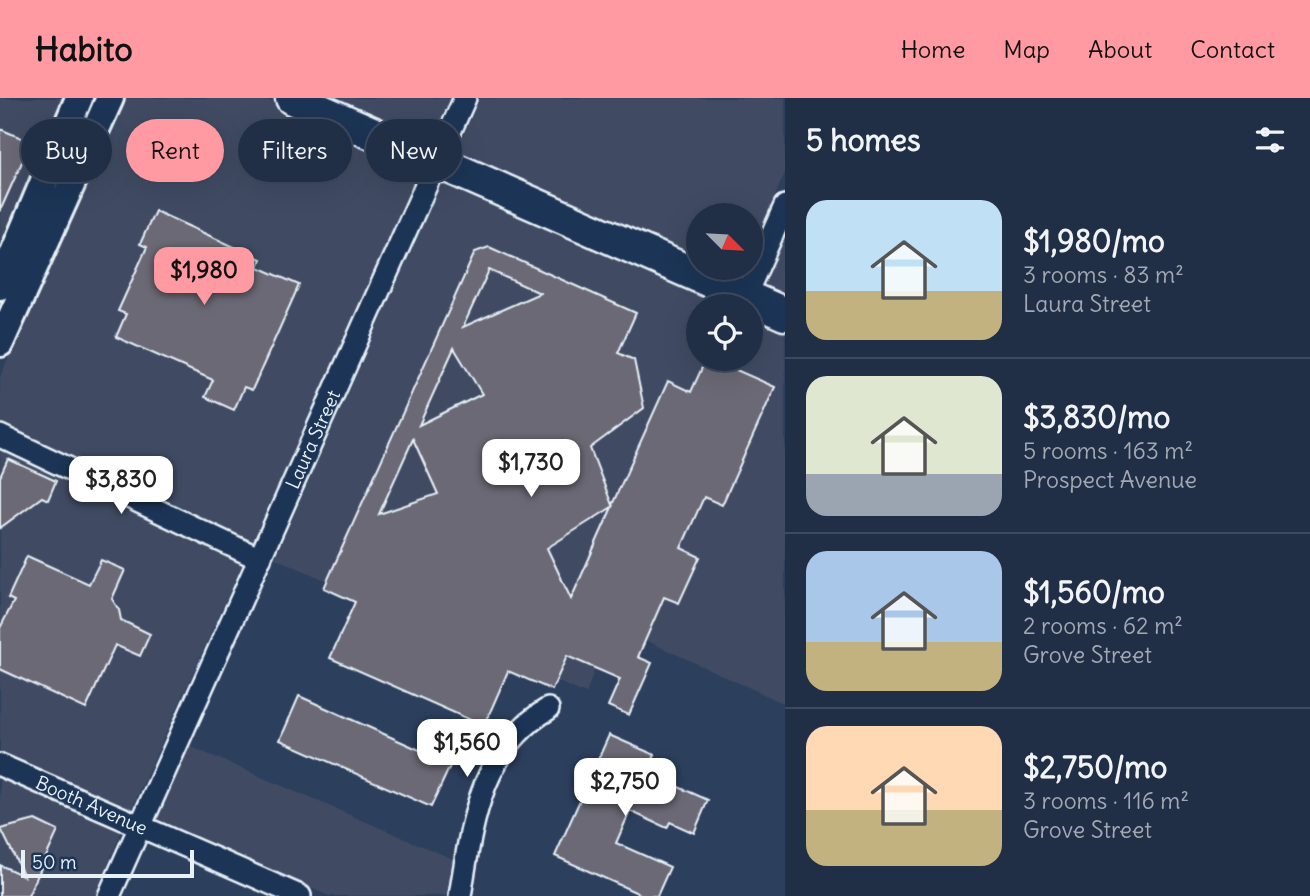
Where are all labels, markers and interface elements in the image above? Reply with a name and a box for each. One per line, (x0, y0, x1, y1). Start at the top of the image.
text: Habito (35, 28, 133, 70)
text: Home (901, 34, 965, 64)
text: Map (1003, 34, 1050, 64)
text: About (1088, 34, 1152, 64)
text: Contact (1190, 34, 1275, 64)
chip: Buy (21, 119, 112, 182)
chip: Rent (126, 119, 224, 182)
chip: Filters (238, 119, 352, 182)
chip: New (366, 119, 462, 182)
text: 5 homes (806, 121, 921, 159)
icon: filters (1251, 121, 1289, 159)
north arrow (686, 203, 763, 280)
map controls (686, 203, 763, 371)
text: $1,980/mo (1023, 222, 1165, 260)
icon: home (862, 228, 946, 312)
pin: $1,980 (147, 248, 261, 307)
text: $1,980 (170, 255, 238, 284)
text: 3 rooms · 83 m² (1023, 260, 1184, 289)
text: Laura Street (1023, 289, 1151, 318)
button: locate (686, 294, 763, 371)
street label: Laura Street (280, 386, 345, 493)
text: $3,830/mo (1023, 398, 1170, 436)
icon: home (862, 404, 946, 488)
text: 5 rooms · 163 m² (1023, 436, 1193, 465)
pin: $1,730 (474, 440, 588, 499)
text: $1,730 (498, 447, 564, 476)
pin: $3,830 (64, 456, 178, 516)
text: $3,830 (85, 464, 157, 493)
text: Prospect Avenue (1023, 465, 1197, 494)
text: $1,560/mo (1023, 573, 1165, 611)
icon: home (862, 579, 946, 663)
text: 2 rooms · 62 m² (1023, 611, 1183, 640)
text: Grove Street (1023, 640, 1152, 669)
pin: $1,560 (410, 720, 524, 779)
text: $1,560 (433, 727, 501, 756)
text: $2,750/mo (1023, 748, 1167, 786)
icon: home (862, 754, 946, 838)
pin: $2,750 (568, 758, 682, 818)
text: $2,750 (590, 766, 660, 795)
street label: Booth Avenue (32, 770, 151, 840)
text: 3 rooms · 116 m² (1023, 786, 1189, 815)
text: Grove Street (1023, 815, 1152, 844)
scale bar (21, 847, 194, 879)
text: 50 m (32, 850, 77, 874)

